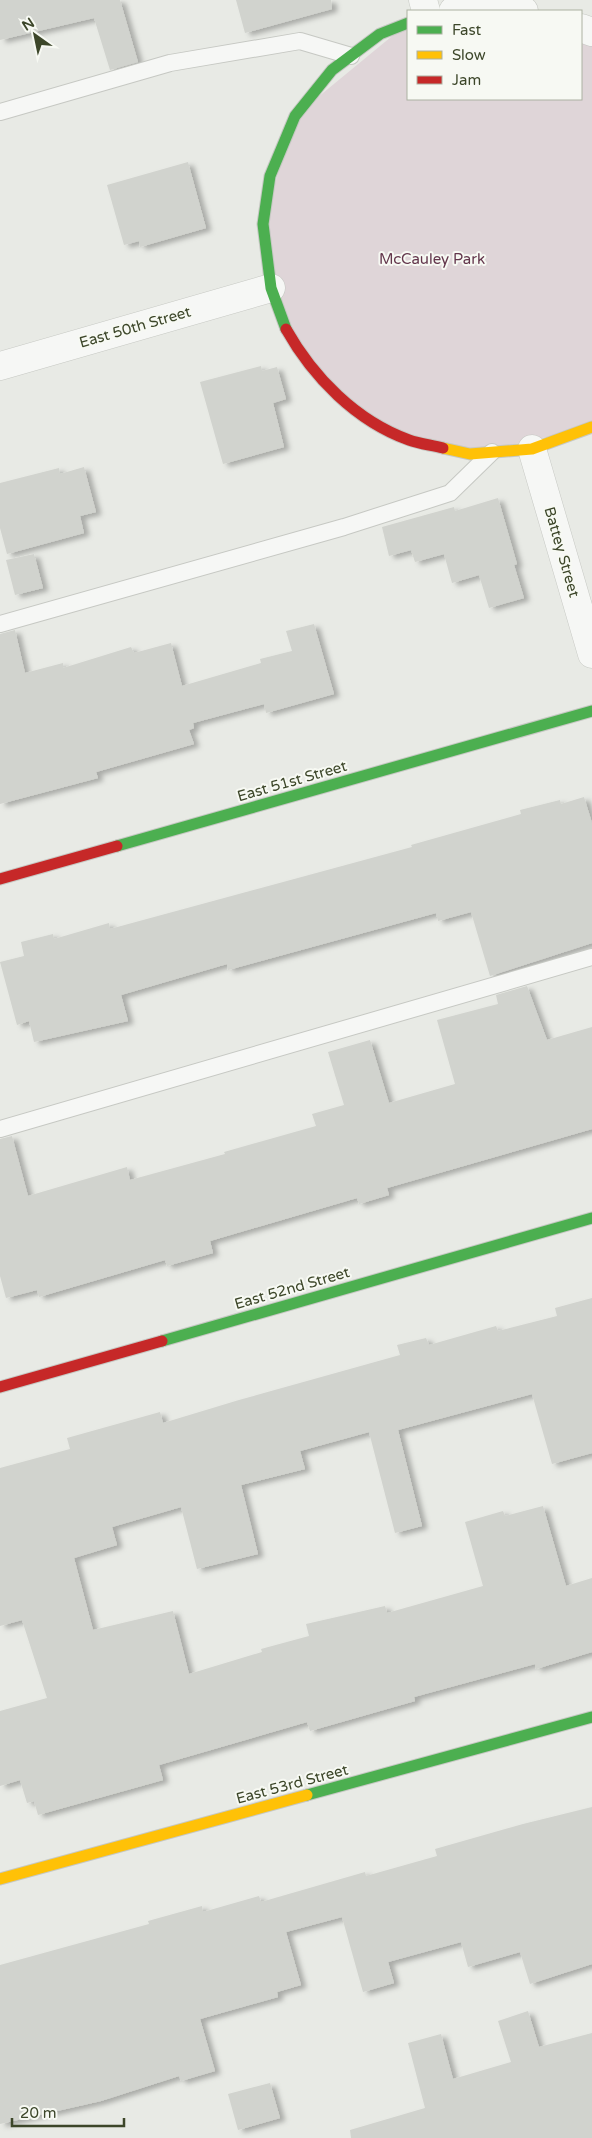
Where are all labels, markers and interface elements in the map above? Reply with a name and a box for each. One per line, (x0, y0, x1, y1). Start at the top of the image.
north arrow (10, 10, 60, 60)
legend (407, 10, 582, 100)
text: N (19, 14, 38, 35)
text: Fast (452, 21, 482, 39)
text: Slow (452, 46, 486, 64)
text: Jam (452, 71, 481, 89)
park label: McCauley Park (379, 250, 485, 268)
street label: East 50th Street (77, 302, 193, 352)
street label: Battey Street (540, 505, 584, 600)
street label: East 51st Street (235, 757, 349, 805)
street label: East 52nd Street (232, 1263, 352, 1313)
street label: East 53rd Street (234, 1760, 350, 1808)
scale bar (12, 2096, 125, 2128)
text: 20 m (20, 2104, 57, 2122)

